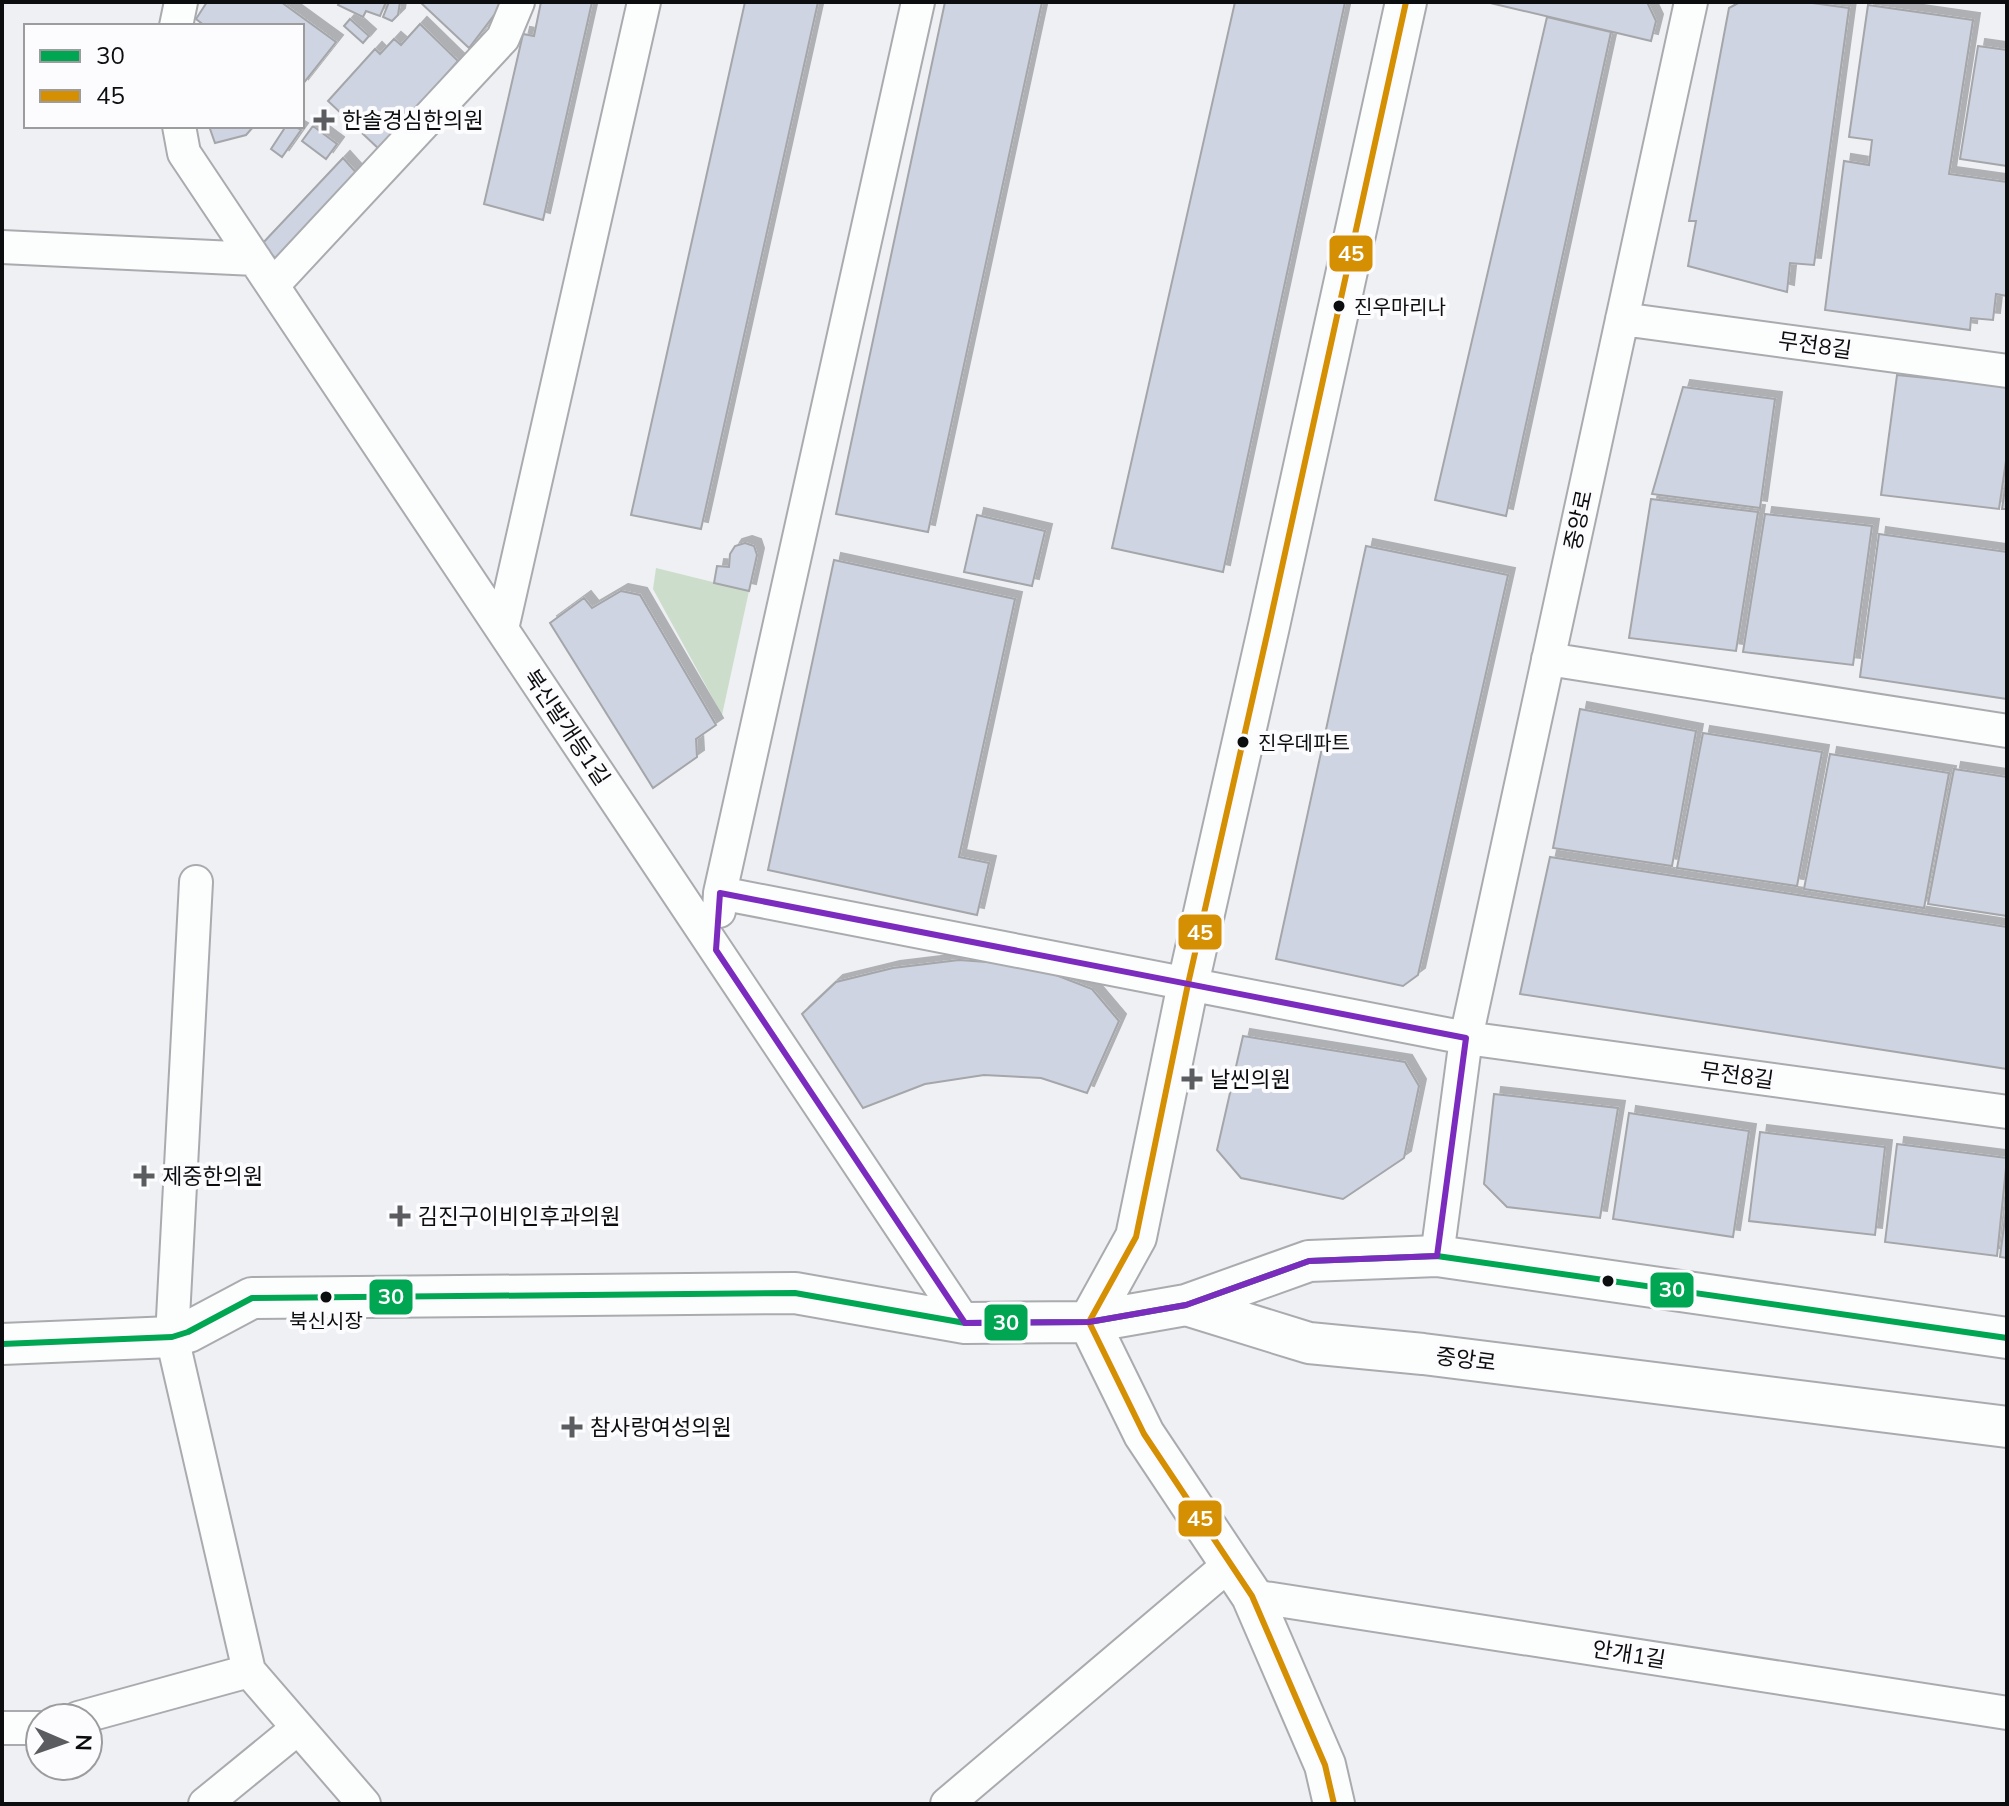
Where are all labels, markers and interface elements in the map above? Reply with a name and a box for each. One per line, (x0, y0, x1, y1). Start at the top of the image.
legend (24, 24, 304, 128)
text: 30 (96, 40, 125, 70)
text: 45 (96, 80, 125, 110)
place label: 한솔경심한의원 (342, 106, 484, 134)
marker: 한솔경심한의원 (313, 109, 335, 131)
line badge: 45 (1328, 234, 1374, 273)
text: 45 (1338, 239, 1364, 267)
place label: 진우마리나 (1354, 294, 1446, 319)
marker: 진우마리나 (1331, 298, 1347, 314)
street label: 무전8길 (1776, 326, 1854, 364)
street label: 중앙로 (1558, 487, 1598, 553)
street label: 북신발개등1길 (518, 663, 616, 791)
place label: 진우데파트 (1258, 730, 1350, 755)
marker: 진우데파트 (1235, 734, 1251, 750)
line badge: 45 (1177, 913, 1223, 951)
text: 45 (1187, 918, 1213, 946)
street label: 무전8길 (1698, 1056, 1776, 1094)
place label: 날씬의원 (1210, 1065, 1291, 1093)
marker: 날씬의원 (1181, 1068, 1203, 1090)
place label: 제중한의원 (162, 1162, 263, 1190)
marker: 제중한의원 (133, 1165, 155, 1187)
place label: 김진구이비인후과의원 (418, 1202, 620, 1230)
marker: 김진구이비인후과의원 (389, 1205, 411, 1227)
line badge: 30 (1649, 1271, 1695, 1309)
unlabelled marker (1600, 1273, 1616, 1289)
text: 30 (1659, 1275, 1685, 1303)
line badge: 30 (368, 1278, 414, 1316)
text: 30 (378, 1282, 404, 1310)
marker: 북신시장 (318, 1289, 334, 1305)
line badge: 30 (983, 1303, 1029, 1342)
place label: 북신시장 (289, 1308, 363, 1333)
text: 30 (993, 1308, 1019, 1336)
street label: 중앙로 (1434, 1341, 1498, 1377)
place label: 참사랑여성의원 (590, 1413, 732, 1441)
marker: 참사랑여성의원 (561, 1416, 583, 1438)
line badge: 45 (1177, 1499, 1223, 1538)
text: 45 (1187, 1504, 1213, 1532)
street label: 안개1길 (1590, 1634, 1668, 1674)
north arrow (24, 1702, 104, 1782)
text: N (70, 1734, 98, 1751)

